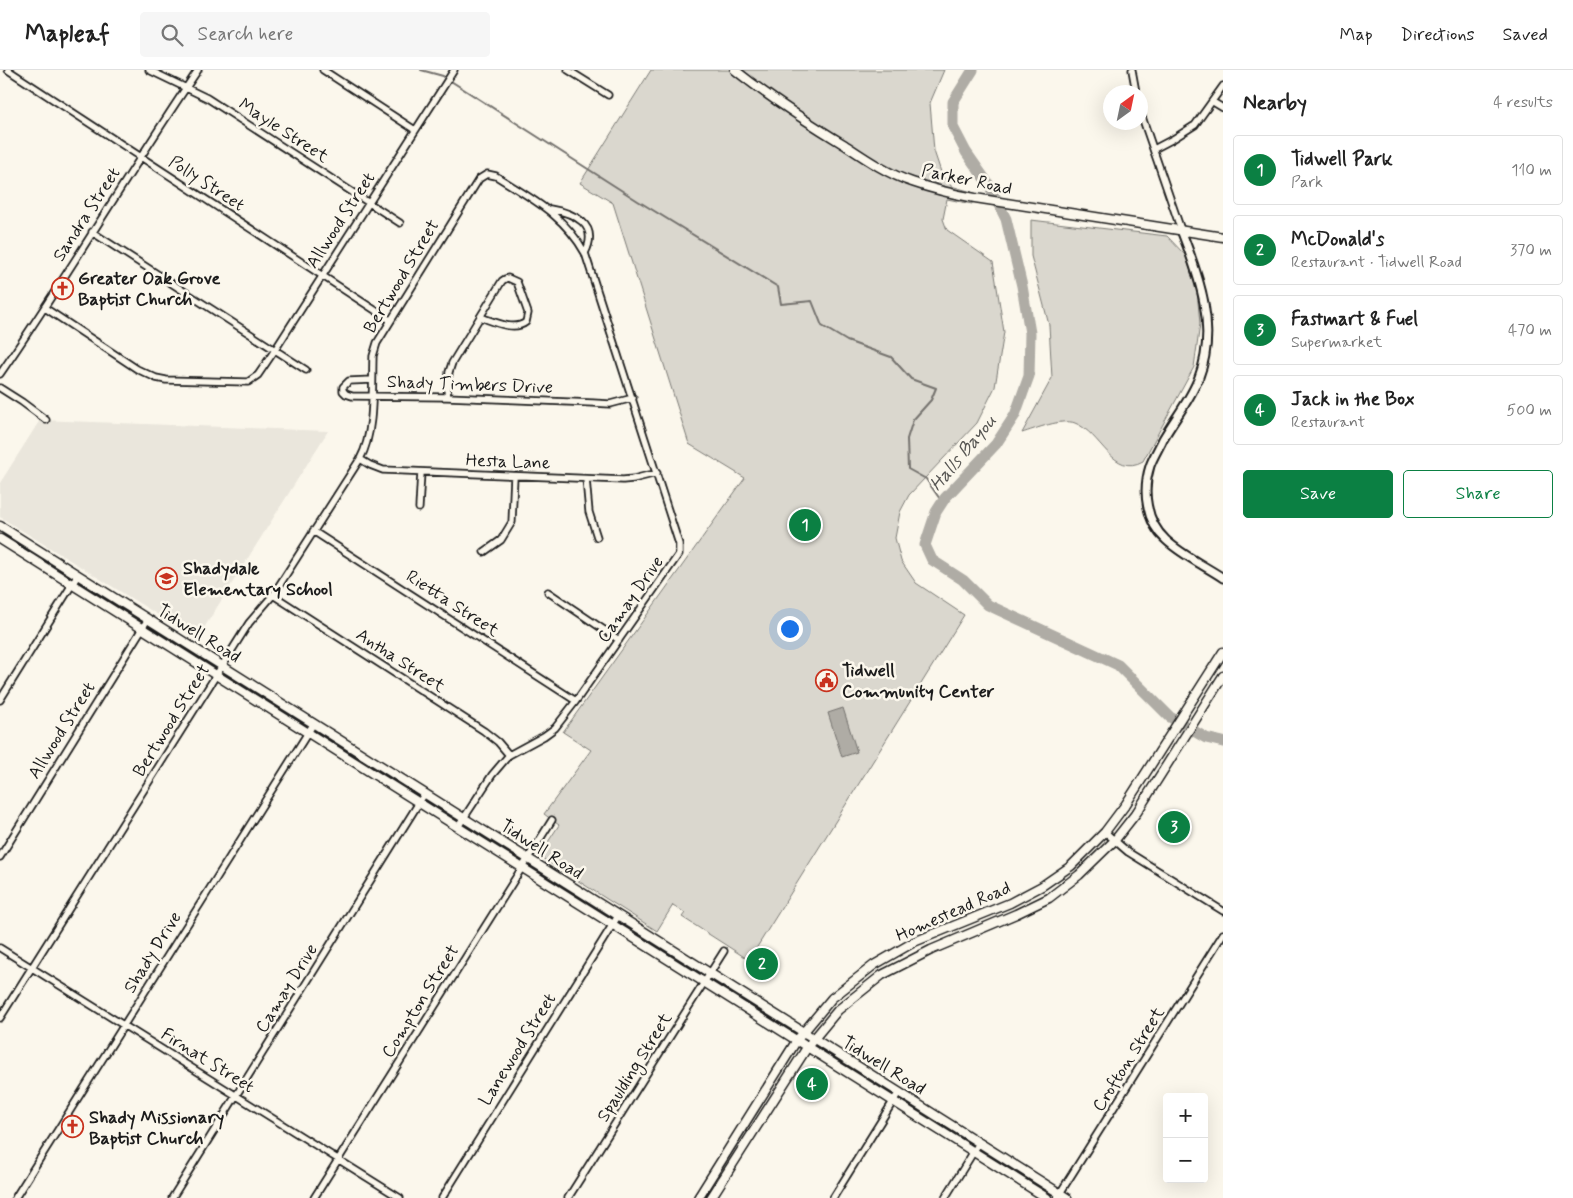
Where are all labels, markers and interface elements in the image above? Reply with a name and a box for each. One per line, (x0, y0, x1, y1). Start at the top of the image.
search box (140, 12, 490, 57)
text: Mapleaf (25, 19, 110, 50)
icon: search (158, 21, 186, 49)
text: Search here (198, 22, 293, 47)
text: Map (1340, 23, 1373, 47)
text: Directions (1401, 23, 1475, 47)
text: Saved (1503, 23, 1548, 47)
north arrow (1103, 85, 1148, 130)
text: Nearby (1243, 89, 1307, 117)
text: 4 results (1493, 92, 1553, 113)
street label: Mayle Street (234, 93, 333, 169)
text: Tidwell Park (1291, 147, 1393, 172)
street label: Polly Street (164, 150, 249, 217)
street label: Parker Road (919, 159, 1014, 201)
text: 1 (1256, 160, 1264, 181)
text: 110 m (1511, 160, 1552, 181)
street label: Sandra Street (47, 163, 126, 266)
street label: Allwood Street (301, 168, 381, 273)
text: Park (1291, 172, 1323, 193)
street label: Bertwood Street (358, 215, 445, 338)
text: McDonald's (1291, 227, 1384, 252)
text: 2 (1256, 240, 1264, 261)
text: 370 m (1510, 240, 1552, 261)
text: Restaurant · Tidwell Road (1291, 252, 1462, 273)
place label: Greater Oak Grove Baptist Church (78, 267, 220, 312)
church icon: Greater Oak Grove Baptist Church (50, 276, 74, 300)
text: Fastmart & Fuel (1291, 307, 1418, 332)
text: 3 (1256, 320, 1264, 341)
text: 470 m (1508, 320, 1552, 341)
text: Supermarket (1291, 332, 1382, 353)
street label: Shady Timbers Drive (387, 370, 553, 400)
text: Jack in the Box (1291, 387, 1415, 412)
text: 4 (1255, 400, 1265, 421)
text: 500 m (1507, 400, 1552, 421)
water label: Halls Bayou (924, 409, 1003, 496)
text: Restaurant (1291, 412, 1365, 433)
street label: Hesta Lane (465, 449, 551, 475)
button: Save (1243, 470, 1393, 518)
button: Share (1403, 470, 1553, 518)
pin: 1 (789, 506, 821, 544)
street label: Camay Drive (592, 551, 670, 648)
place label: Shadydale Elementary School (183, 557, 333, 602)
street label: Rietta Street (401, 565, 504, 643)
school or university icon: Shadydale Elementary School (155, 566, 179, 590)
street label: Tidwell Road (152, 599, 245, 669)
your location (777, 616, 803, 642)
street label: Antha Street (351, 623, 450, 699)
place label: Tidwell Community Center (842, 659, 995, 704)
street label: Bertwood Street (128, 660, 216, 782)
public building icon: Tidwell Community Center (814, 668, 838, 692)
street label: Allwood Street (22, 677, 101, 784)
pin: 3 (1158, 808, 1190, 846)
street label: Tidwell Road (495, 814, 588, 886)
street label: Homestead Road (892, 876, 1015, 948)
street label: Shady Drive (118, 907, 187, 998)
street label: Camay Drive (250, 939, 324, 1038)
street label: Compton Street (376, 940, 465, 1063)
pin: 2 (746, 945, 778, 983)
street label: Lanewood Street (474, 988, 562, 1110)
street label: Crofton Street (1087, 1002, 1171, 1116)
street label: Spaulding Street (592, 1008, 679, 1127)
street label: Firnat Street (156, 1023, 259, 1099)
street label: Tidwell Road (837, 1031, 930, 1101)
pin: 4 (796, 1065, 828, 1103)
map controls (1163, 1093, 1208, 1183)
button: + (1163, 1093, 1208, 1138)
place label: Shady Missionary Baptist Church (89, 1106, 224, 1151)
church icon: Shady Missionary Baptist Church (61, 1115, 85, 1139)
button: − (1163, 1138, 1208, 1183)

